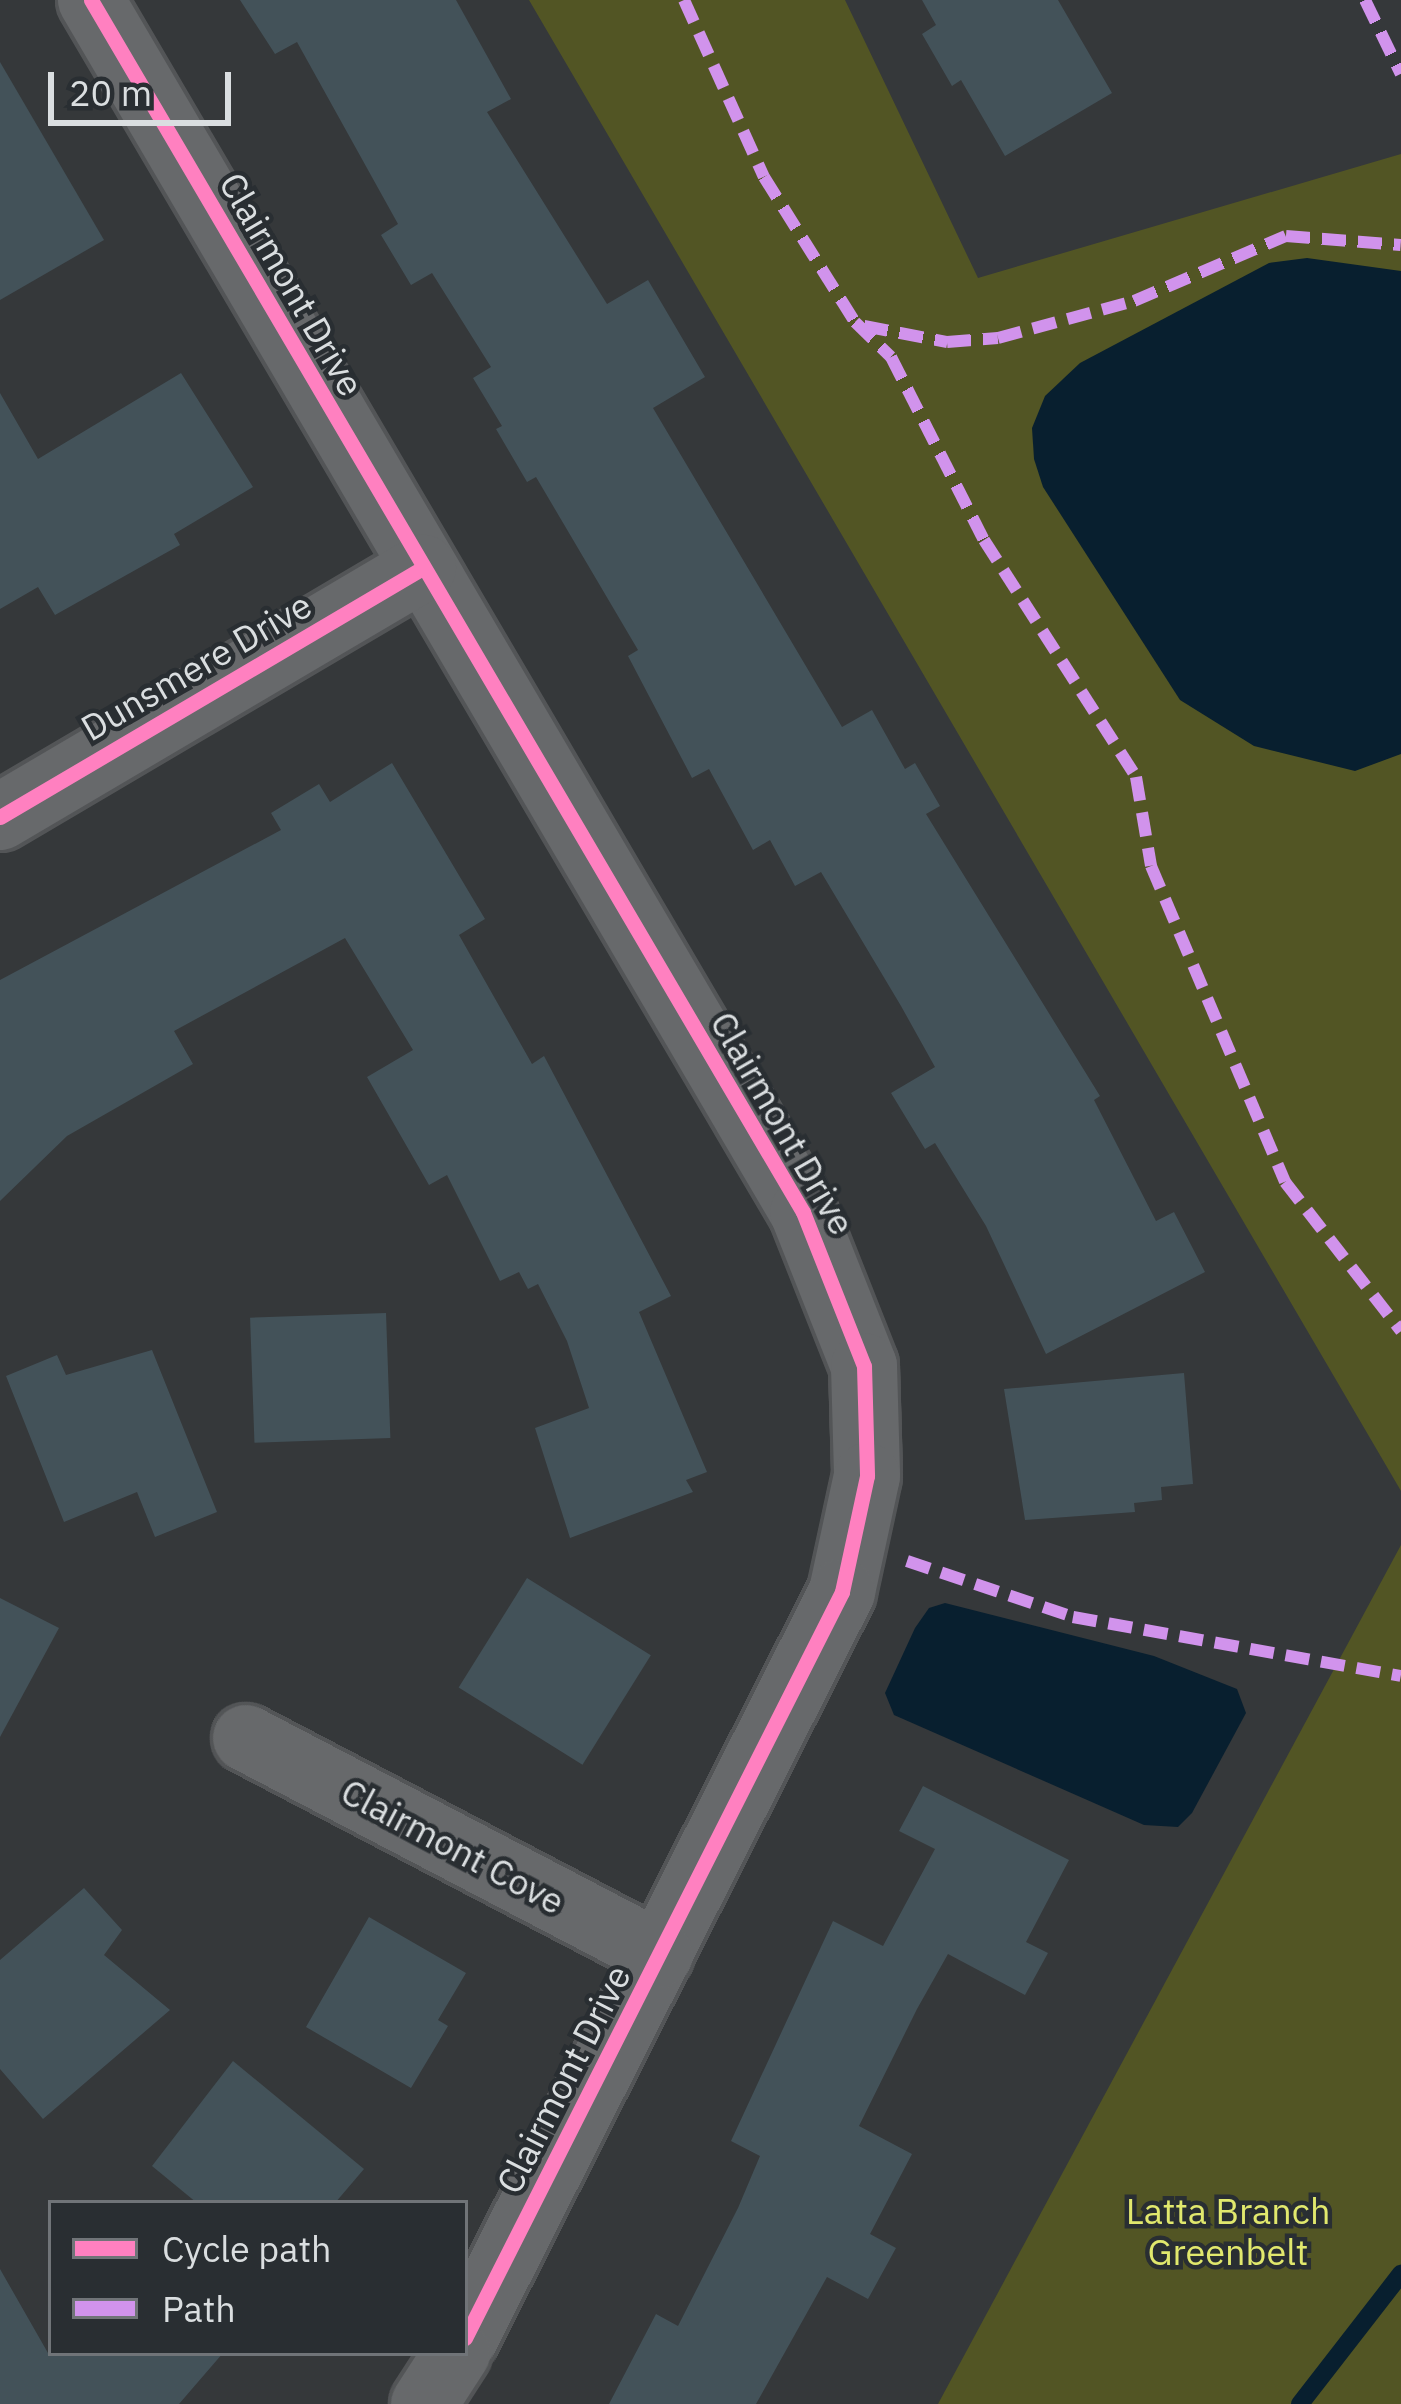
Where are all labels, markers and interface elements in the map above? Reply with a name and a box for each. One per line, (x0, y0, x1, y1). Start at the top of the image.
scale bar (54, 48, 237, 122)
text: 20 m (69, 69, 152, 116)
street label: Clairmont Drive (211, 165, 373, 403)
street label: Dunsmere Drive (73, 583, 319, 749)
street label: Clairmont Drive (702, 1004, 864, 1242)
street label: Clairmont Cove (334, 1769, 572, 1923)
street label: Clairmont Drive (487, 1958, 639, 2200)
park label: Latta Branch Greenbelt (1126, 2188, 1330, 2273)
legend (48, 2200, 468, 2356)
text: Cycle path (162, 2225, 332, 2272)
text: Path (162, 2285, 236, 2332)

